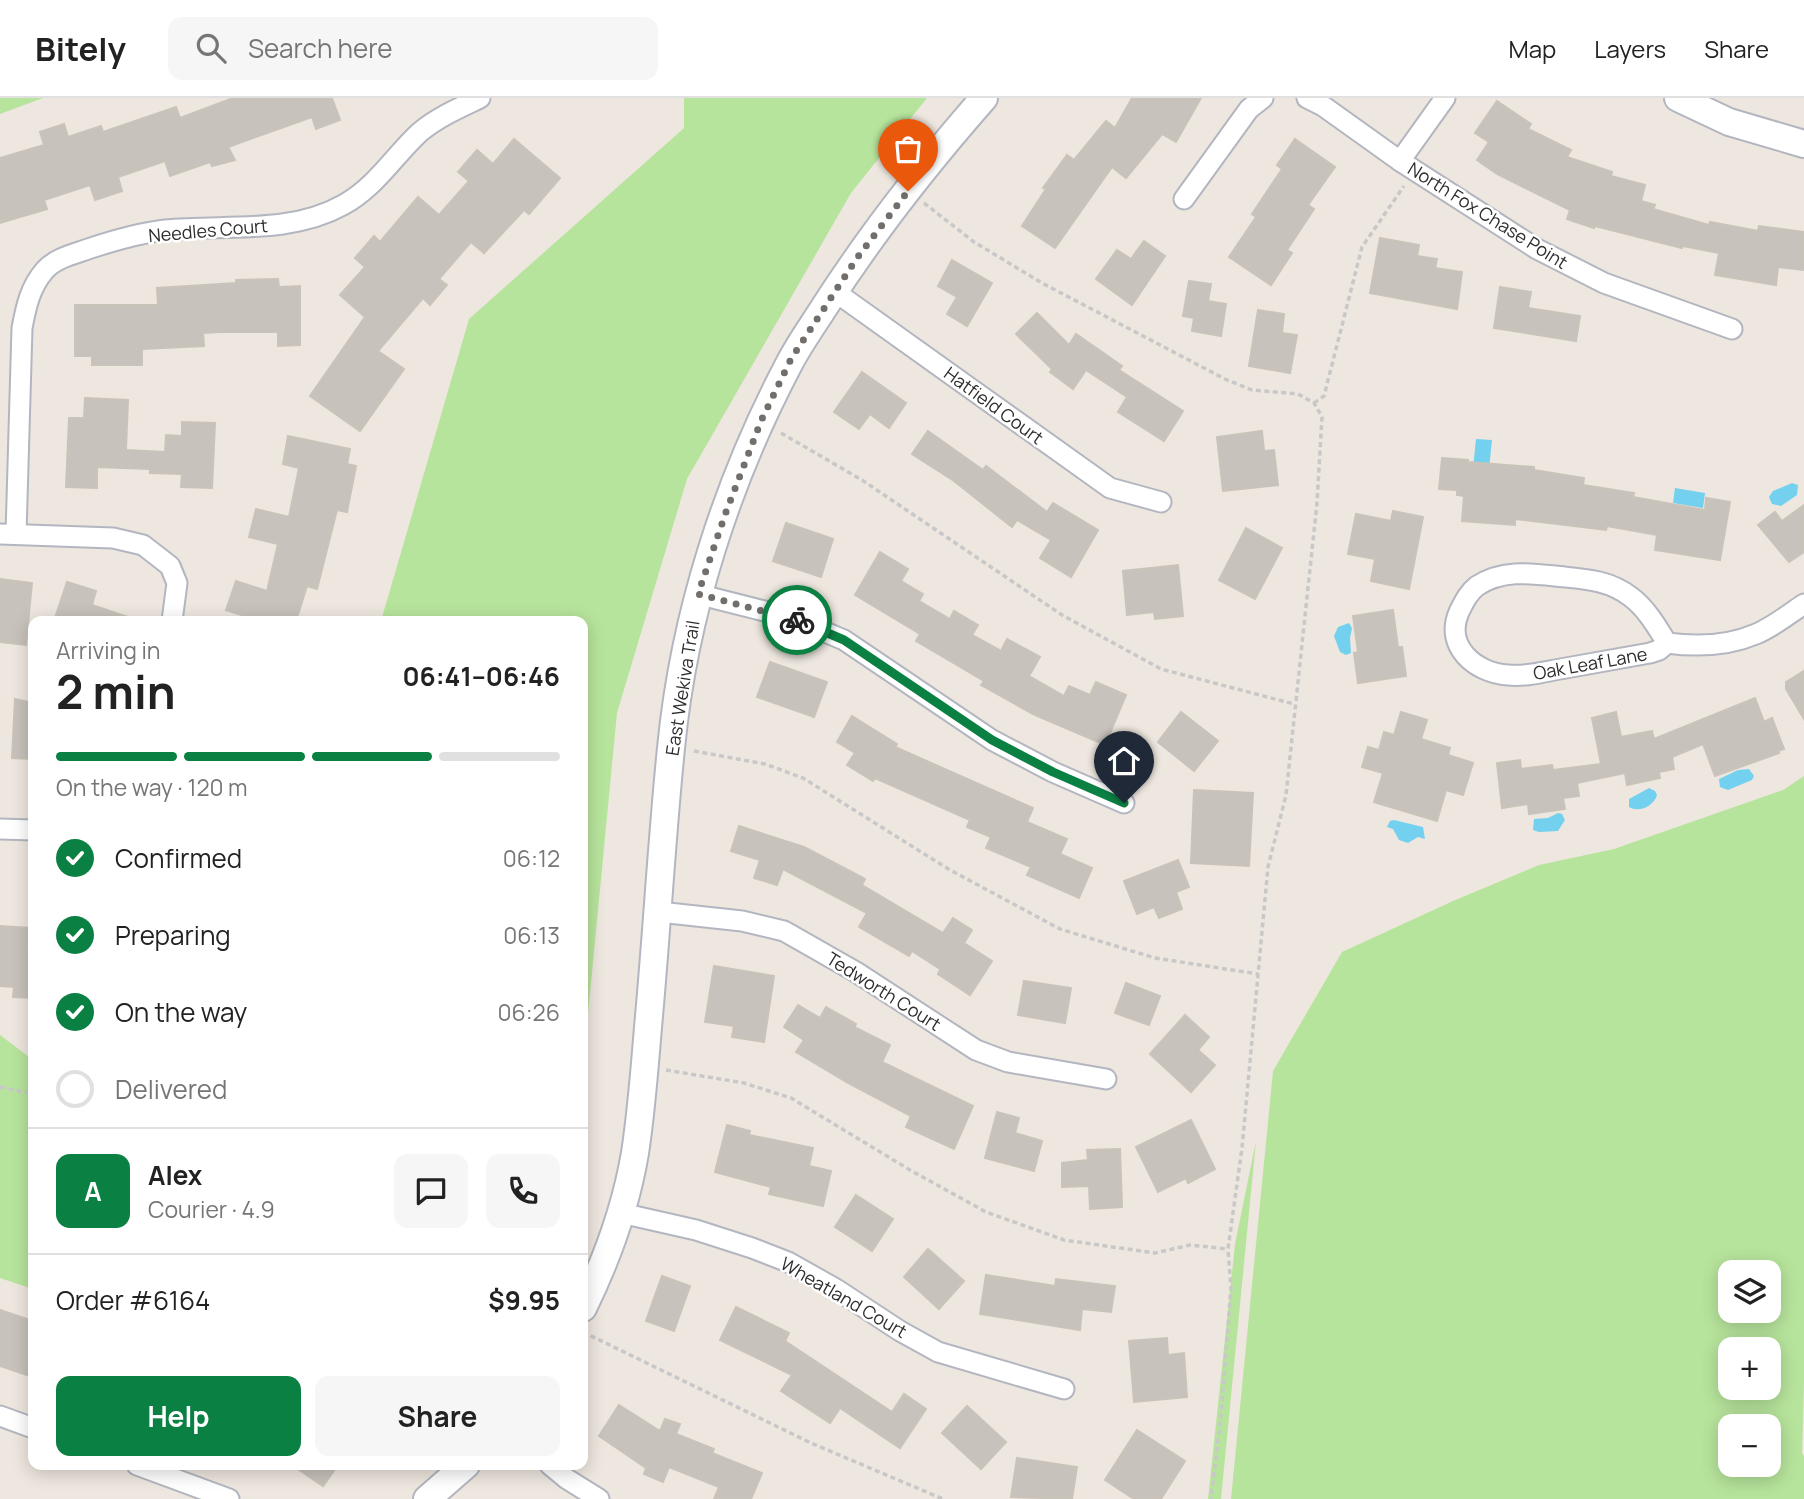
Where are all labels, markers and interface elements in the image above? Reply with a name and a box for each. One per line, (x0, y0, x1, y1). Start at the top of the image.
search box (168, 17, 658, 80)
text: Bitely (35, 26, 126, 71)
icon: search (192, 29, 230, 67)
text: Search here (248, 30, 393, 66)
text: Map (1509, 32, 1556, 65)
text: Layers (1594, 32, 1666, 65)
text: Share (1704, 32, 1769, 65)
pin (878, 119, 938, 191)
icon: bag (889, 130, 927, 168)
street label: North Fox Chase Point (1404, 156, 1572, 274)
street label: Needles Court (147, 213, 269, 247)
street label: Hatfield Court (939, 361, 1049, 449)
courier (762, 585, 832, 655)
icon: bike (778, 601, 816, 639)
street label: East Wekiva Trail (659, 619, 705, 757)
text: Arriving in (56, 634, 161, 666)
street label: Oak Leaf Lane (1531, 641, 1649, 685)
text: 06:41–06:46 (402, 658, 560, 694)
text: 2 min (56, 660, 176, 723)
pin (1094, 731, 1154, 803)
icon: home (1105, 742, 1143, 780)
text: On the way · 120 m (56, 771, 248, 803)
icon: check (56, 839, 94, 877)
text: Confirmed (115, 840, 242, 876)
text: 06:12 (503, 842, 560, 874)
icon: check (56, 916, 94, 954)
text: Preparing (115, 917, 231, 953)
text: 06:13 (503, 919, 560, 951)
street label: Tedworth Court (822, 946, 946, 1036)
icon: check (56, 993, 94, 1031)
text: On the way (115, 994, 247, 1030)
text: 06:26 (497, 996, 560, 1028)
text: Delivered (115, 1071, 227, 1107)
button: chat (394, 1154, 468, 1228)
button: phone (486, 1154, 560, 1228)
text: Alex (148, 1157, 202, 1193)
text: A (84, 1173, 102, 1209)
text: Courier · 4.9 (148, 1193, 275, 1225)
street label: Wheatland Court (776, 1251, 912, 1343)
map controls (1718, 1260, 1781, 1477)
button: layers (1718, 1260, 1781, 1323)
text: Order #6164 (56, 1282, 210, 1318)
text: $9.95 (488, 1282, 560, 1318)
button: + (1718, 1337, 1781, 1400)
button: Help (56, 1376, 301, 1456)
button: Share (315, 1376, 560, 1456)
button: − (1718, 1414, 1781, 1477)

